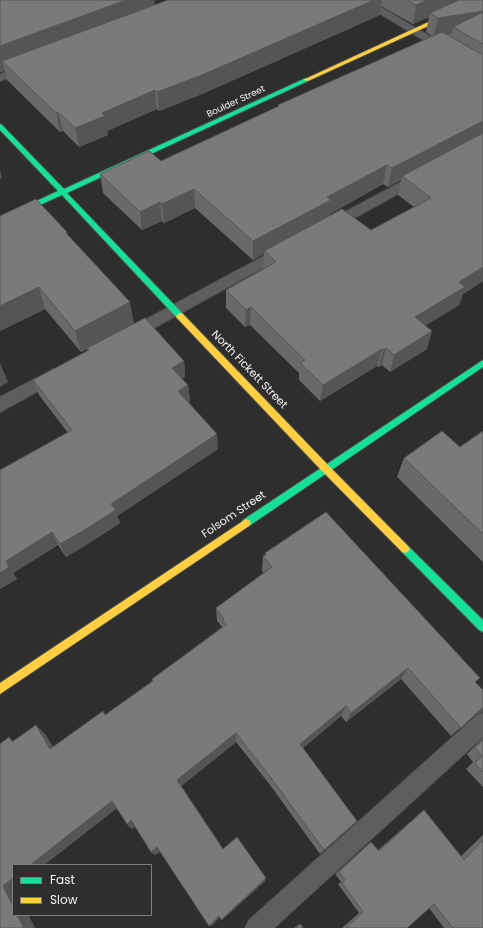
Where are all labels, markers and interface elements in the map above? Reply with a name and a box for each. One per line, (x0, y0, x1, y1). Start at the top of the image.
street label: Boulder Street (205, 84, 267, 120)
street label: North Fickett Street (208, 328, 290, 412)
street label: Folsom Street (199, 489, 269, 541)
legend (12, 864, 152, 916)
text: Fast (50, 871, 75, 888)
text: Slow (50, 891, 78, 908)

